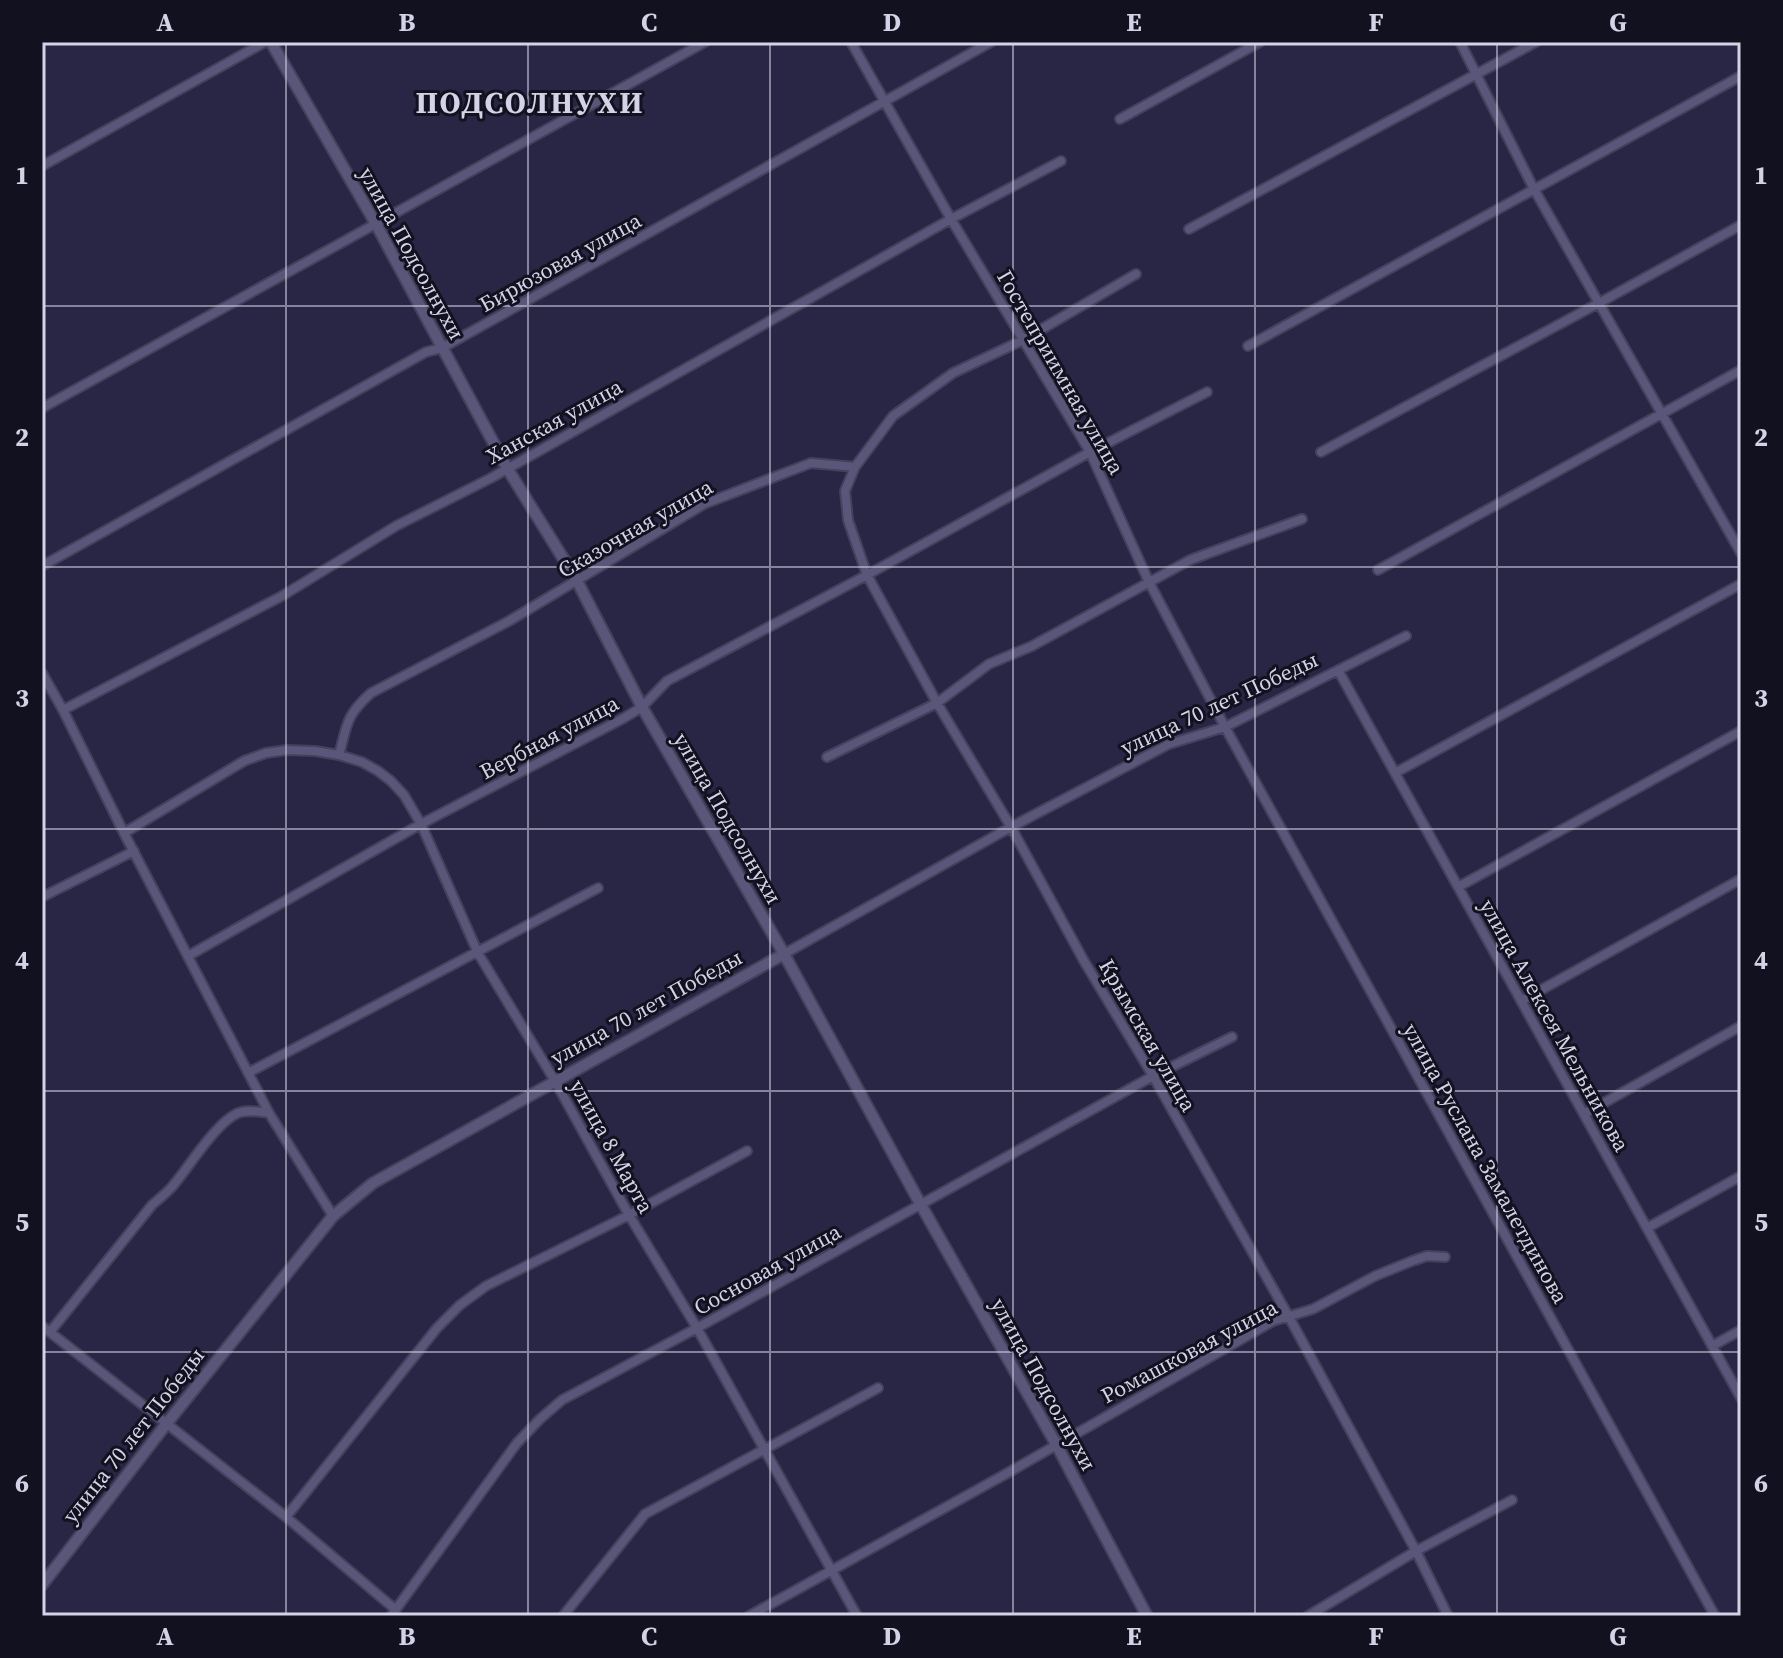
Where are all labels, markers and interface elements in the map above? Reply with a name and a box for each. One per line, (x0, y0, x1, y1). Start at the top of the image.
text: A (156, 4, 174, 40)
text: B (399, 4, 416, 40)
text: C (641, 4, 657, 40)
text: D (883, 4, 901, 40)
text: E (1126, 4, 1142, 40)
text: F (1368, 4, 1384, 40)
text: G (1609, 4, 1627, 40)
district label: ПОДСОЛНУХИ (415, 82, 645, 123)
text: 1 (15, 157, 29, 193)
text: 1 (1754, 157, 1768, 193)
street label: улица Подсолнухи (352, 161, 472, 345)
street label: Бирюзовая улица (474, 205, 647, 319)
street label: Гостеприимная улица (990, 264, 1132, 480)
street label: Ханская улица (480, 371, 628, 471)
text: 2 (15, 419, 29, 455)
text: 2 (1754, 419, 1768, 455)
street label: Сказочная улица (552, 471, 719, 585)
street label: улица 70 лет Победы (1115, 644, 1323, 762)
text: 3 (15, 680, 29, 716)
text: 3 (1754, 680, 1768, 716)
street label: Вербная улица (474, 687, 624, 786)
street label: улица Подсолнухи (667, 727, 789, 909)
street label: улица Алексея Мельникова (1473, 893, 1637, 1157)
text: 4 (15, 942, 29, 978)
street label: улица 70 лет Победы (545, 942, 747, 1072)
text: 4 (1754, 942, 1768, 978)
street label: Крымская улица (1092, 953, 1204, 1118)
street label: улица Руслана Замалетдинова (1396, 1017, 1576, 1309)
street label: улица 8 Марта (563, 1074, 662, 1219)
text: 5 (15, 1204, 29, 1240)
text: 5 (1754, 1204, 1768, 1240)
street label: Сосновая улица (688, 1216, 847, 1322)
street label: Ромашковая улица (1095, 1291, 1283, 1410)
street label: улица Подсолнухи (984, 1292, 1104, 1476)
street label: улица 70 лет Победы (55, 1341, 211, 1529)
text: 6 (15, 1465, 29, 1501)
text: 6 (1754, 1465, 1768, 1501)
text: A (156, 1618, 174, 1654)
text: B (399, 1618, 416, 1654)
text: C (641, 1618, 657, 1654)
text: D (883, 1618, 901, 1654)
text: E (1126, 1618, 1142, 1654)
text: F (1368, 1618, 1384, 1654)
text: G (1609, 1618, 1627, 1654)

